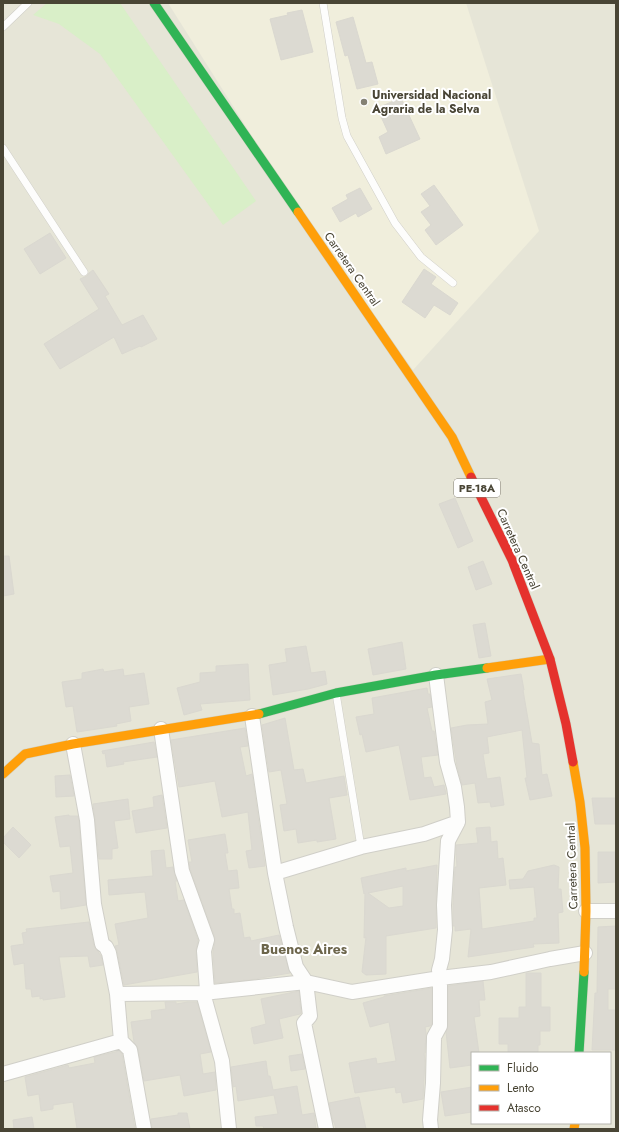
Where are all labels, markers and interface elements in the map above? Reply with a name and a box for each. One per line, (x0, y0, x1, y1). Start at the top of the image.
place label: Universidad Nacional Agraria de la Selva (371, 86, 491, 118)
marker: Universidad Nacional Agraria de la Selva (359, 97, 369, 107)
street label: Carretera Central (320, 228, 384, 310)
road number: PE-18A (454, 479, 500, 497)
street label: Carretera Central (492, 506, 544, 592)
street label: Carretera Central (561, 822, 583, 910)
district label: Buenos Aires (261, 939, 348, 959)
legend (471, 1052, 611, 1124)
text: Fluido (507, 1059, 539, 1077)
text: Lento (507, 1079, 535, 1097)
text: Atasco (507, 1099, 541, 1117)

